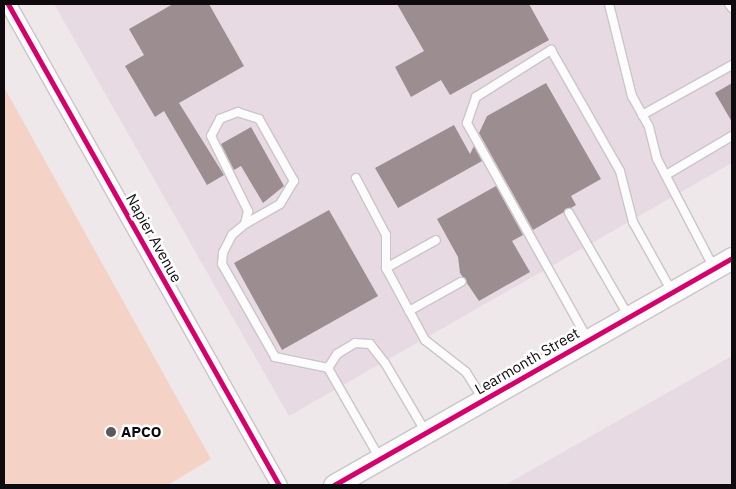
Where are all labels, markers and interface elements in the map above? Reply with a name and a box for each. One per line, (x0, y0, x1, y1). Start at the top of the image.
street label: Napier Avenue (122, 191, 186, 285)
street label: Learmonth Street (472, 324, 582, 398)
place label: APCO (121, 423, 161, 441)
marker: APCO (105, 426, 117, 438)

